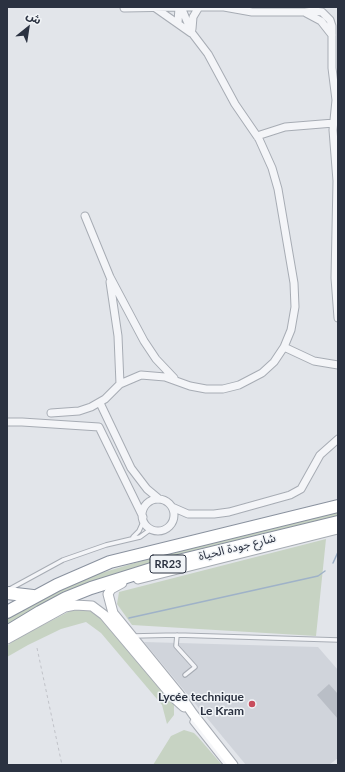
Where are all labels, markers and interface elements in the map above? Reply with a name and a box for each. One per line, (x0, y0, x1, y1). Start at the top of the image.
north arrow (8, 8, 48, 48)
text: ش (24, 8, 44, 27)
street label: شارع جودة الحياة (197, 530, 277, 564)
road number: RR23 (150, 555, 186, 573)
place label: Lycée technique Le Kram (158, 690, 244, 718)
marker: Lycée technique Le Kram (247, 699, 257, 709)

